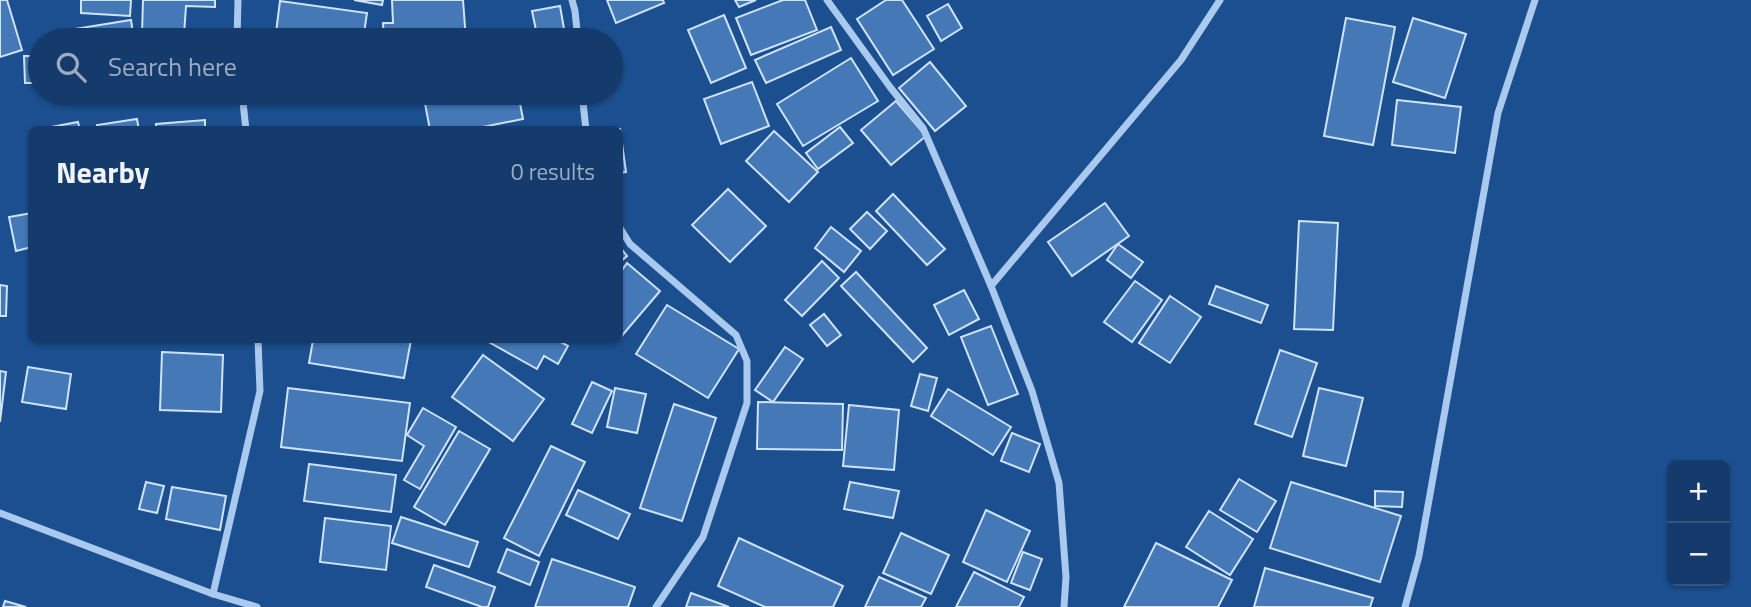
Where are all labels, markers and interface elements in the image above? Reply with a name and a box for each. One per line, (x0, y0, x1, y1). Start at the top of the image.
search box (28, 28, 623, 105)
text: Search here (108, 47, 237, 86)
icon: search (52, 48, 90, 86)
text: Nearby (56, 149, 149, 195)
text: 0 results (511, 154, 595, 189)
map controls (1667, 460, 1730, 586)
button: + (1667, 460, 1730, 523)
button: − (1667, 523, 1730, 586)

